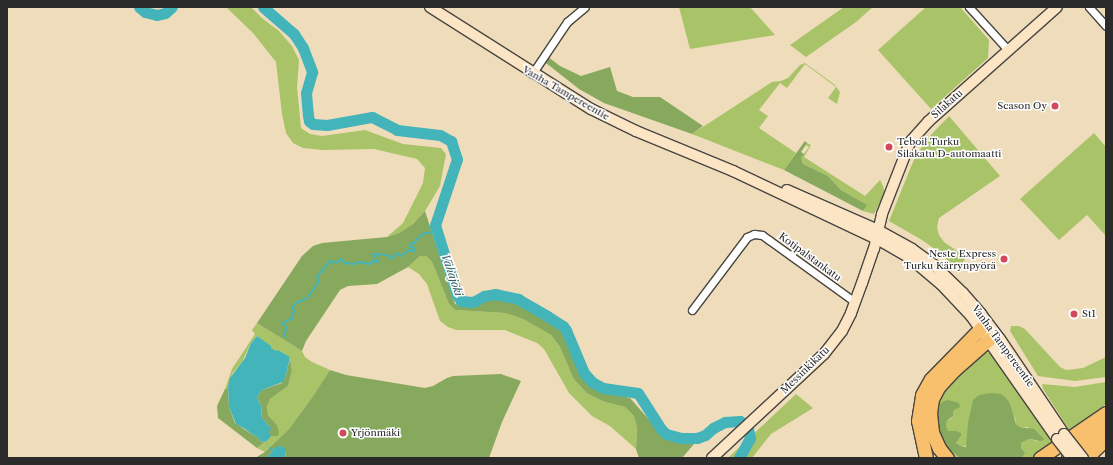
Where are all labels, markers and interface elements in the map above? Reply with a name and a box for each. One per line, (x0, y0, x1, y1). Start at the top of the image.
street label: Vanha Tampereentie (520, 63, 612, 123)
street label: Silakatu (929, 87, 965, 121)
place label: Scason Oy (997, 100, 1047, 112)
marker: Scason Oy (1050, 101, 1060, 111)
place label: Teboil Turku Silakatu D-automaatti (897, 135, 1001, 158)
marker: Teboil Turku Silakatu D-automaatti (884, 142, 894, 152)
street label: Kotipalstankatu (776, 230, 844, 284)
place label: Neste Express Turku Kärrynpyörä (904, 247, 996, 270)
water label: Vähäjoki (439, 252, 465, 298)
marker: Neste Express Turku Kärrynpyörä (999, 254, 1009, 264)
street label: Vanha Tampereentie (969, 303, 1037, 389)
place label: St1 (1082, 308, 1096, 320)
marker: St1 (1069, 309, 1079, 319)
street label: Messinkikatu (778, 344, 832, 396)
place label: Yrjönmäki (351, 427, 400, 439)
marker: Yrjönmäki (338, 428, 348, 438)

